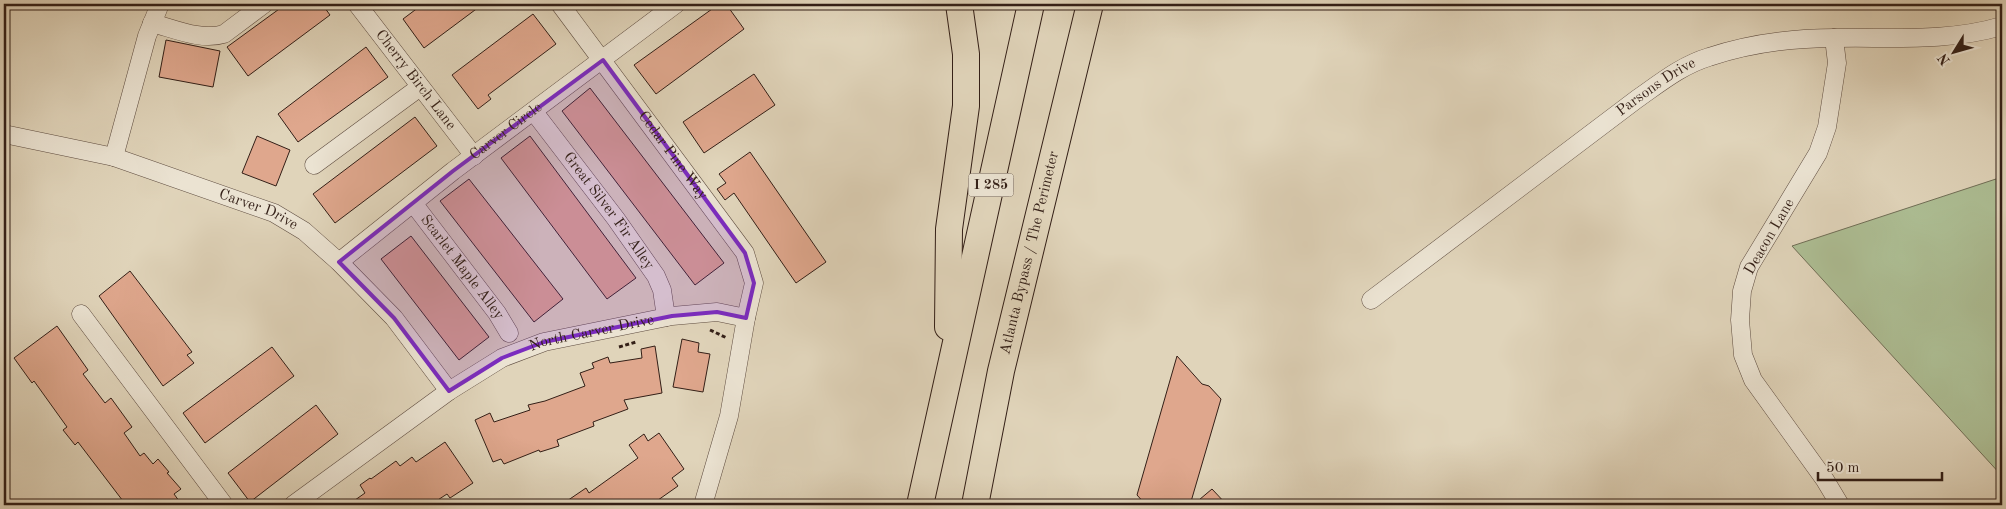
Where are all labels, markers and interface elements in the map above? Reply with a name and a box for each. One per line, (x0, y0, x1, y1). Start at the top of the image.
street label: Cherry Birch Lane (373, 27, 459, 133)
north arrow (1928, 28, 1978, 78)
text: N (1935, 50, 1953, 68)
street label: Parsons Drive (1614, 55, 1698, 119)
street label: Carver Circle (467, 100, 545, 163)
street label: Cedar Pine Way (635, 109, 710, 203)
street label: Great Silver Fir Alley (560, 150, 657, 273)
street label: Atlanta Bypass / The Perimeter (998, 150, 1062, 356)
road number: I 285 (968, 174, 1014, 196)
street label: Carver Drive (217, 187, 300, 233)
street label: Deacon Lane (1742, 196, 1798, 277)
street label: Scarlet Maple Alley (418, 212, 507, 322)
street label: North Carver Drive (527, 312, 655, 354)
scale bar (1818, 449, 1942, 481)
text: 50 m (1826, 461, 1860, 476)

